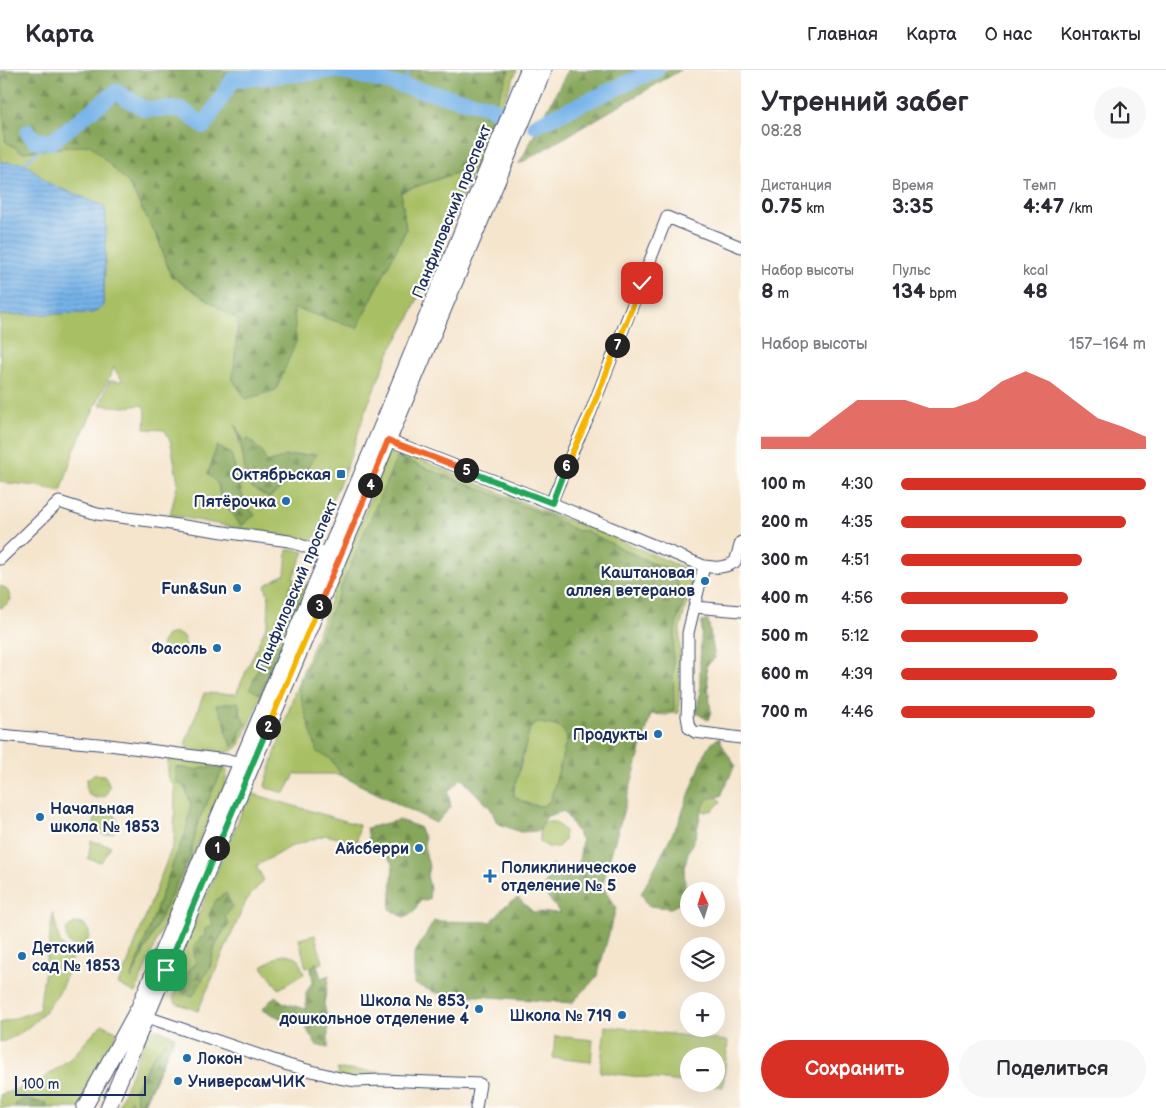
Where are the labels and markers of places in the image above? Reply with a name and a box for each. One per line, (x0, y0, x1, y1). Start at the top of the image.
pin (621, 262, 663, 304)
pin: 7 (604, 332, 630, 358)
pin: 6 (554, 454, 578, 478)
pin: 5 (454, 458, 478, 482)
place label: Октябрьская (232, 466, 331, 485)
marker: Октябрьская (335, 468, 347, 480)
pin: 4 (358, 472, 382, 498)
place label: Пятёрочка (194, 493, 277, 512)
marker: Пятёрочка (280, 495, 292, 507)
place label: Каштановая аллея ветеранов (566, 564, 695, 601)
marker: Каштановая аллея ветеранов (699, 575, 711, 587)
place label: Fun&Sun (161, 580, 227, 599)
marker: Fun&Sun (231, 582, 243, 594)
pin: 3 (306, 594, 332, 618)
place label: Фасоль (152, 640, 208, 659)
marker: Фасоль (211, 642, 223, 654)
pin: 2 (256, 714, 280, 740)
place label: Продукты (573, 726, 648, 745)
marker: Продукты (652, 728, 664, 740)
place label: Начальная школа № 1853 (50, 800, 160, 837)
marker: Начальная школа № 1853 (34, 811, 46, 823)
pin: 1 (204, 836, 230, 860)
place label: Айсберри (334, 840, 409, 859)
marker: Айсберри (413, 842, 425, 854)
place label: Поликлиническое отделение № 5 (501, 859, 637, 896)
marker: Поликлиническое отделение № 5 (483, 869, 497, 883)
place label: Детский сад № 1853 (32, 939, 120, 976)
pin (145, 949, 187, 991)
marker: Детский сад № 1853 (16, 950, 28, 962)
place label: Школа № 853, дошкольное отделение 4 (279, 992, 470, 1029)
marker: Школа № 853, дошкольное отделение 4 (473, 1003, 485, 1015)
place label: Школа № 719 (509, 1007, 612, 1026)
marker: Школа № 719 (616, 1009, 628, 1021)
place label: Локон (196, 1050, 243, 1069)
marker: Локон (181, 1052, 193, 1064)
place label: УниверсамЧИК (188, 1073, 305, 1092)
marker: УниверсамЧИК (172, 1075, 184, 1087)

